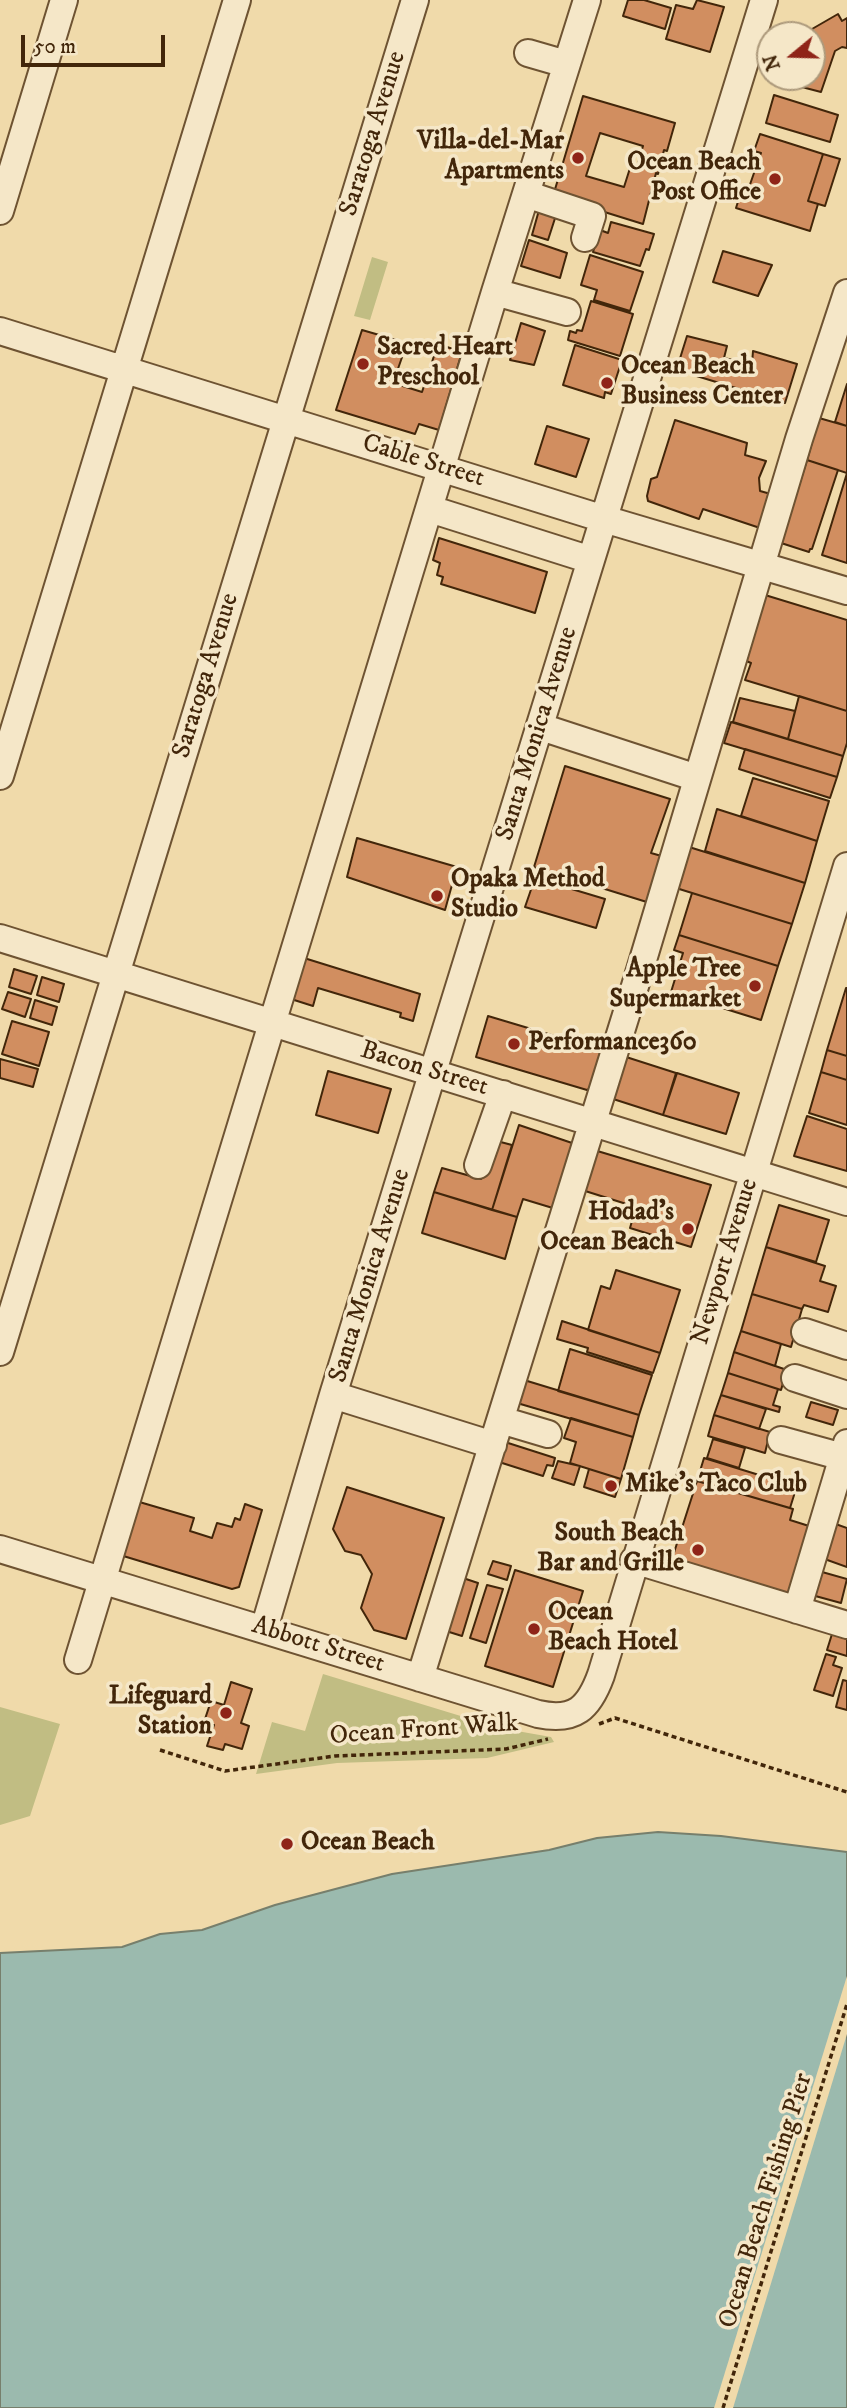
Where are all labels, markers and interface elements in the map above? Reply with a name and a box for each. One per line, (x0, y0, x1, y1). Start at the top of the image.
scale bar (24, 21, 168, 65)
north arrow (756, 21, 826, 91)
text: 50 m (34, 34, 76, 60)
street label: Saratoga Avenue (334, 48, 414, 220)
text: N (759, 51, 786, 73)
place label: Villa-del-Mar Apartments (417, 127, 564, 188)
place label: Ocean Beach Post Office (627, 148, 761, 210)
marker: Villa-del-Mar Apartments (570, 150, 586, 166)
marker: Ocean Beach Post Office (767, 171, 783, 187)
place label: Sacred Heart Preschool (377, 333, 513, 394)
place label: Ocean Beach Business Center (621, 352, 783, 414)
marker: Sacred Heart Preschool (355, 356, 371, 372)
marker: Ocean Beach Business Center (599, 375, 615, 391)
street label: Cable Street (358, 429, 488, 495)
street label: Saratoga Avenue (167, 590, 247, 762)
street label: Santa Monica Avenue (491, 623, 585, 845)
place label: Opaka Method Studio (451, 865, 605, 926)
marker: Opaka Method Studio (429, 888, 445, 904)
place label: Apple Tree Supermarket (609, 955, 741, 1016)
marker: Apple Tree Supermarket (747, 978, 763, 994)
place label: Performance360 (528, 1028, 697, 1060)
street label: Bacon Street (356, 1036, 492, 1104)
marker: Performance360 (506, 1036, 522, 1052)
street label: Santa Monica Avenue (324, 1165, 418, 1387)
street label: Newport Avenue (686, 1175, 766, 1349)
place label: Hodad's Ocean Beach (540, 1198, 674, 1260)
marker: Hodad's Ocean Beach (680, 1221, 696, 1237)
place label: Mike’s Taco Club (625, 1470, 807, 1502)
marker: Mike’s Taco Club (603, 1478, 619, 1494)
place label: South Beach Bar and Grille (537, 1519, 684, 1580)
marker: South Beach Bar and Grille (690, 1542, 706, 1558)
place label: Ocean Beach Hotel (548, 1598, 678, 1660)
street label: Abbott Street (248, 1611, 388, 1681)
marker: Ocean Beach Hotel (526, 1621, 542, 1637)
place label: Lifeguard Station (109, 1682, 212, 1744)
marker: Lifeguard Station (218, 1705, 234, 1721)
street label: Ocean Front Walk (329, 1709, 519, 1753)
place label: Ocean Beach (301, 1828, 435, 1860)
marker: Ocean Beach (279, 1836, 295, 1852)
street label: Ocean Beach Fishing Pier (713, 2070, 821, 2332)

